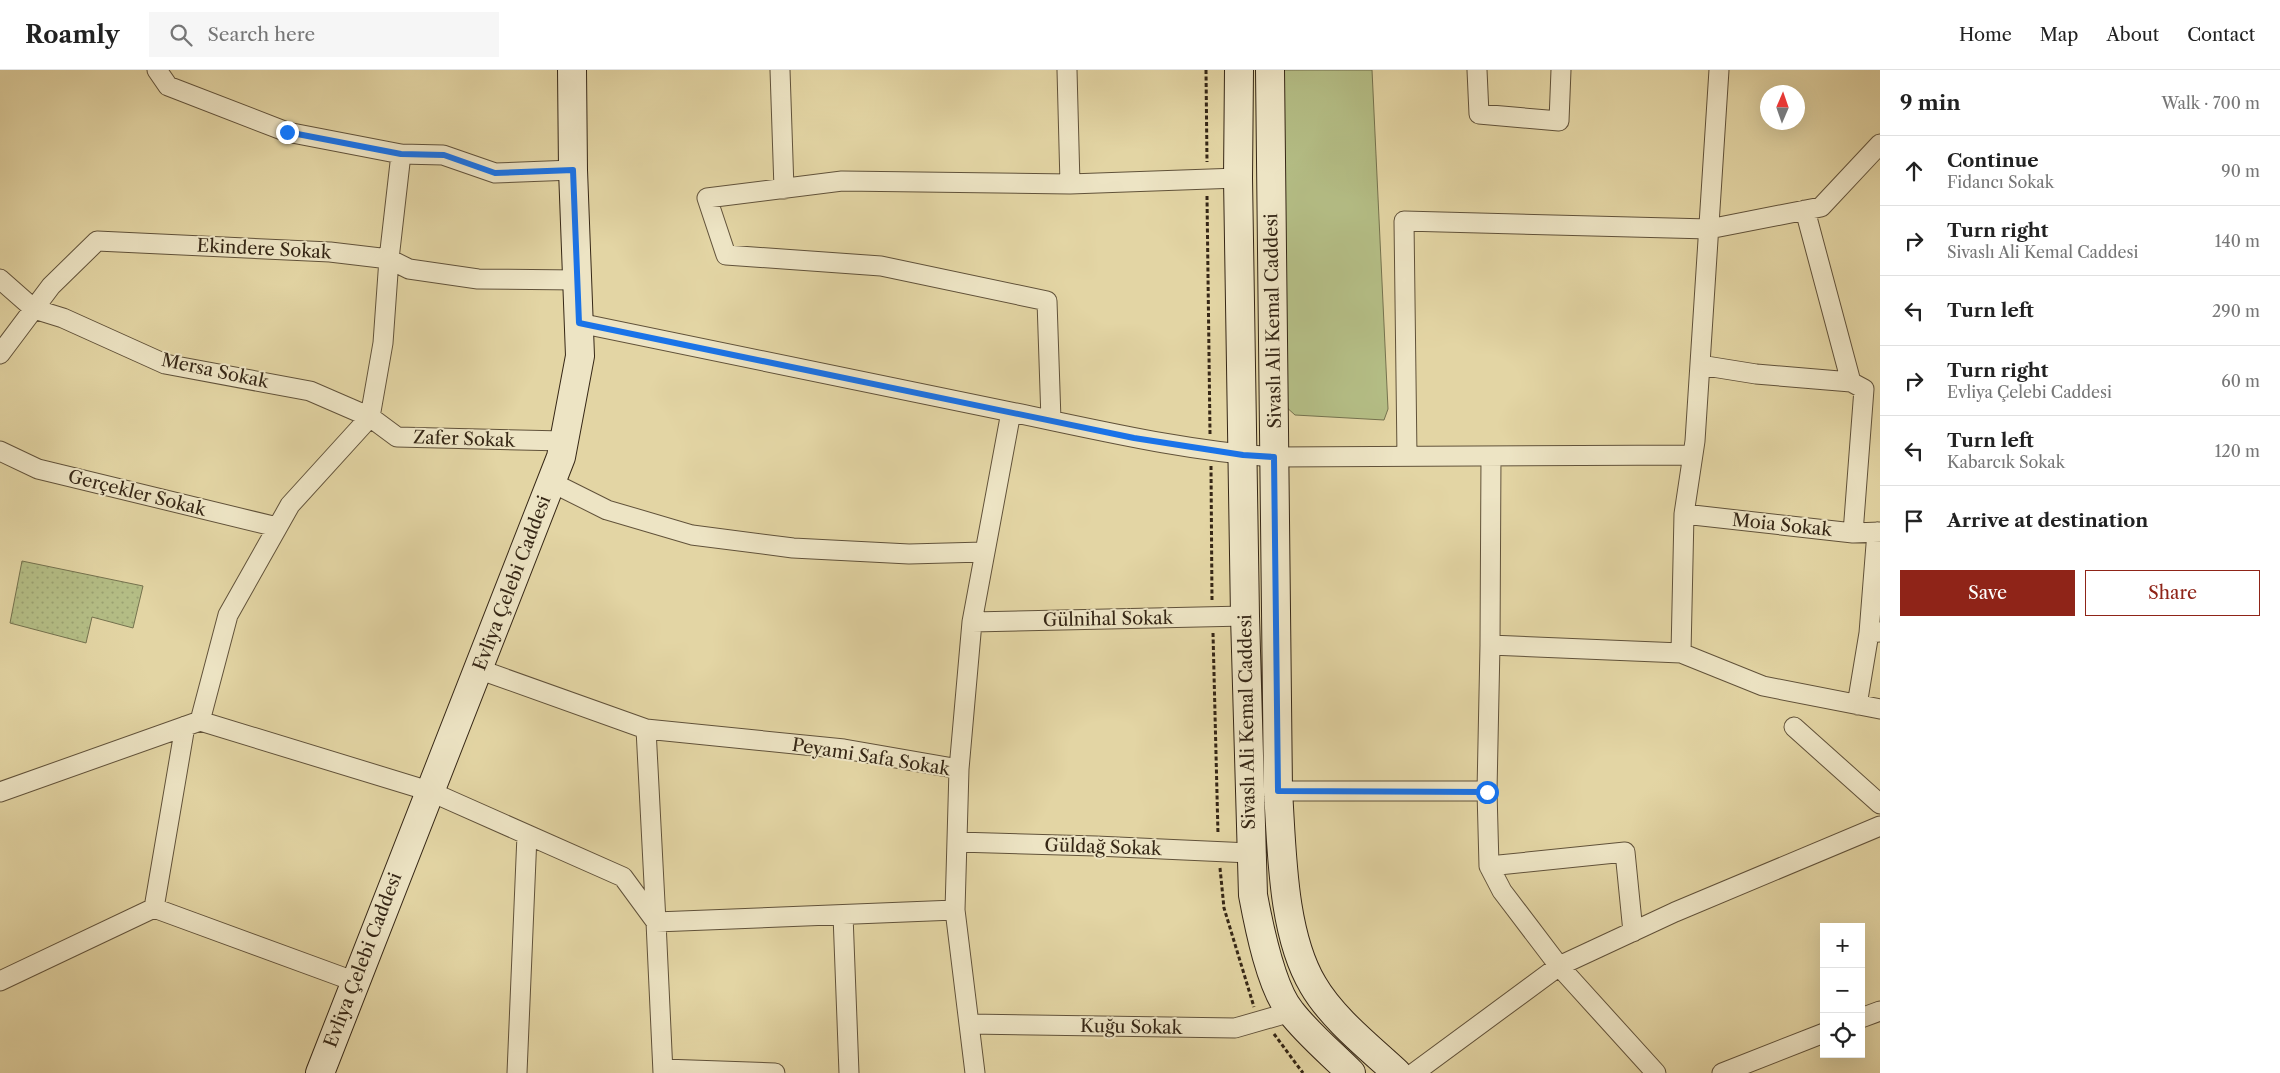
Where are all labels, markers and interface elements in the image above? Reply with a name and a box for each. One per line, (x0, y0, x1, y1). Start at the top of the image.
search box (149, 12, 499, 57)
text: Roamly (25, 20, 119, 49)
icon: search (167, 21, 195, 49)
text: Search here (207, 23, 315, 46)
text: Home (1959, 24, 2012, 46)
text: Map (2040, 24, 2078, 46)
text: About (2106, 24, 2159, 46)
text: Contact (2187, 24, 2255, 46)
north arrow (1760, 85, 1805, 130)
text: 9 min (1900, 90, 1961, 115)
text: Walk · 700 m (2161, 93, 2260, 113)
route end (276, 121, 299, 144)
text: Continue (1947, 149, 2039, 172)
icon: ahead (1900, 157, 1928, 185)
text: 90 m (2221, 161, 2260, 181)
text: Fidancı Sokak (1947, 172, 2054, 192)
street label: Sivaslı Ali Kemal Caddesi (1260, 213, 1286, 429)
text: Turn right (1947, 219, 2048, 242)
icon: right (1900, 227, 1928, 255)
text: 140 m (2215, 231, 2260, 251)
street label: Ekindere Sokak (196, 234, 333, 264)
text: Sivaslı Ali Kemal Caddesi (1947, 242, 2138, 262)
icon: left (1900, 297, 1928, 325)
text: Turn left (1947, 299, 2034, 322)
text: 290 m (2212, 301, 2260, 321)
street label: Mersa Sokak (159, 349, 272, 393)
text: Turn right (1947, 359, 2048, 382)
icon: right (1900, 367, 1928, 395)
text: 60 m (2221, 371, 2260, 391)
text: Evliya Çelebi Caddesi (1947, 382, 2112, 402)
street label: Zafer Sokak (413, 426, 517, 452)
text: Turn left (1947, 429, 2034, 452)
icon: left (1900, 437, 1928, 465)
text: 120 m (2215, 441, 2260, 461)
text: Kabarcık Sokak (1947, 452, 2065, 472)
street label: Gerçekler Sokak (66, 465, 210, 521)
street label: Evliya Çelebi Caddesi (468, 492, 556, 674)
icon: arrive (1900, 507, 1928, 535)
street label: Moia Sokak (1731, 509, 1835, 541)
text: Arrive at destination (1947, 509, 2148, 532)
button: Save (1900, 570, 2075, 616)
button: Share (2085, 570, 2260, 616)
street label: Gülnihal Sokak (1043, 607, 1175, 631)
street label: Sivaslı Ali Kemal Caddesi (1234, 614, 1260, 830)
street label: Peyami Safa Sokak (790, 734, 953, 781)
route start (1476, 781, 1499, 804)
street label: Güldağ Sokak (1044, 834, 1163, 860)
street label: Evliya Çelebi Caddesi (319, 869, 407, 1051)
map controls (1820, 923, 1865, 1058)
button: + (1820, 923, 1865, 968)
button: − (1820, 968, 1865, 1013)
button: locate (1820, 1013, 1865, 1058)
street label: Kuğu Sokak (1080, 1015, 1184, 1039)

